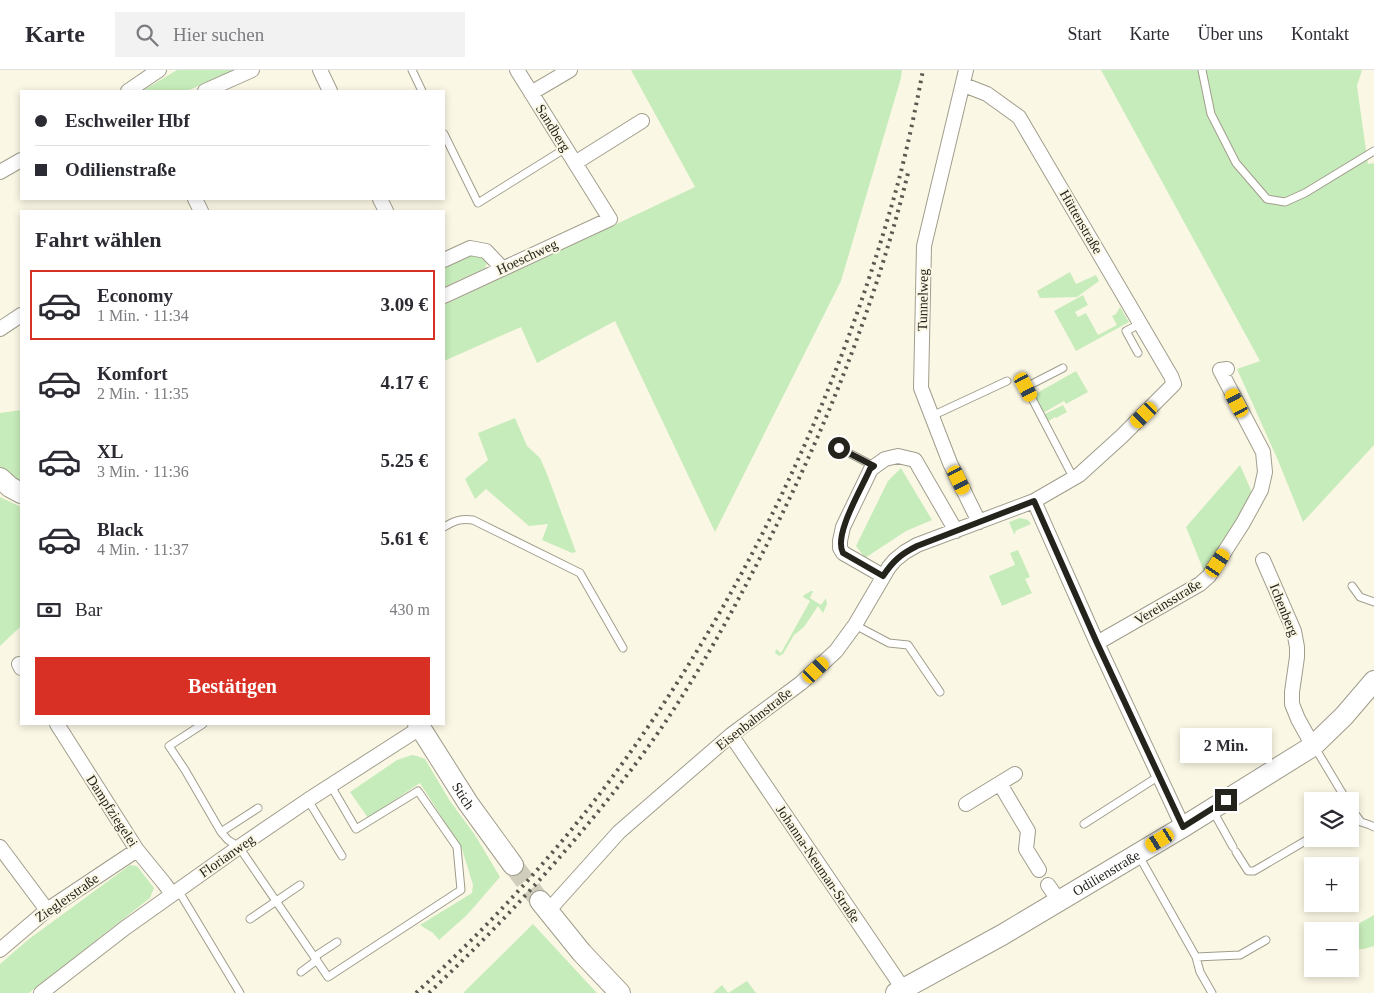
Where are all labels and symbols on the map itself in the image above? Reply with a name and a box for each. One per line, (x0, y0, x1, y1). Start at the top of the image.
street label: Sandberg (533, 102, 573, 154)
street label: Hüttenstraße (1057, 187, 1105, 257)
street label: Hoeschweg (494, 236, 560, 278)
street label: Tunnelweg (915, 269, 931, 331)
car (1012, 370, 1039, 404)
car (1223, 386, 1250, 420)
car (1128, 399, 1160, 431)
route start (828, 437, 850, 459)
car (945, 463, 972, 497)
car (1203, 546, 1232, 580)
street label: Vereinsstraße (1132, 576, 1204, 628)
street label: Ichenberg (1267, 581, 1301, 639)
car (799, 654, 832, 686)
street label: Eisenbahnstraße (713, 685, 795, 753)
callout: 2 Min. (1180, 728, 1272, 762)
street label: Dampfziegelei (83, 772, 141, 850)
street label: Stich (449, 780, 478, 812)
route end (1215, 789, 1237, 811)
street label: Johanna-Neuman-Straße (773, 802, 863, 926)
car (1143, 826, 1176, 854)
street label: Florianweg (197, 832, 257, 880)
street label: Odilienstraße (1070, 847, 1142, 899)
street label: Zieglerstraße (32, 871, 102, 925)

